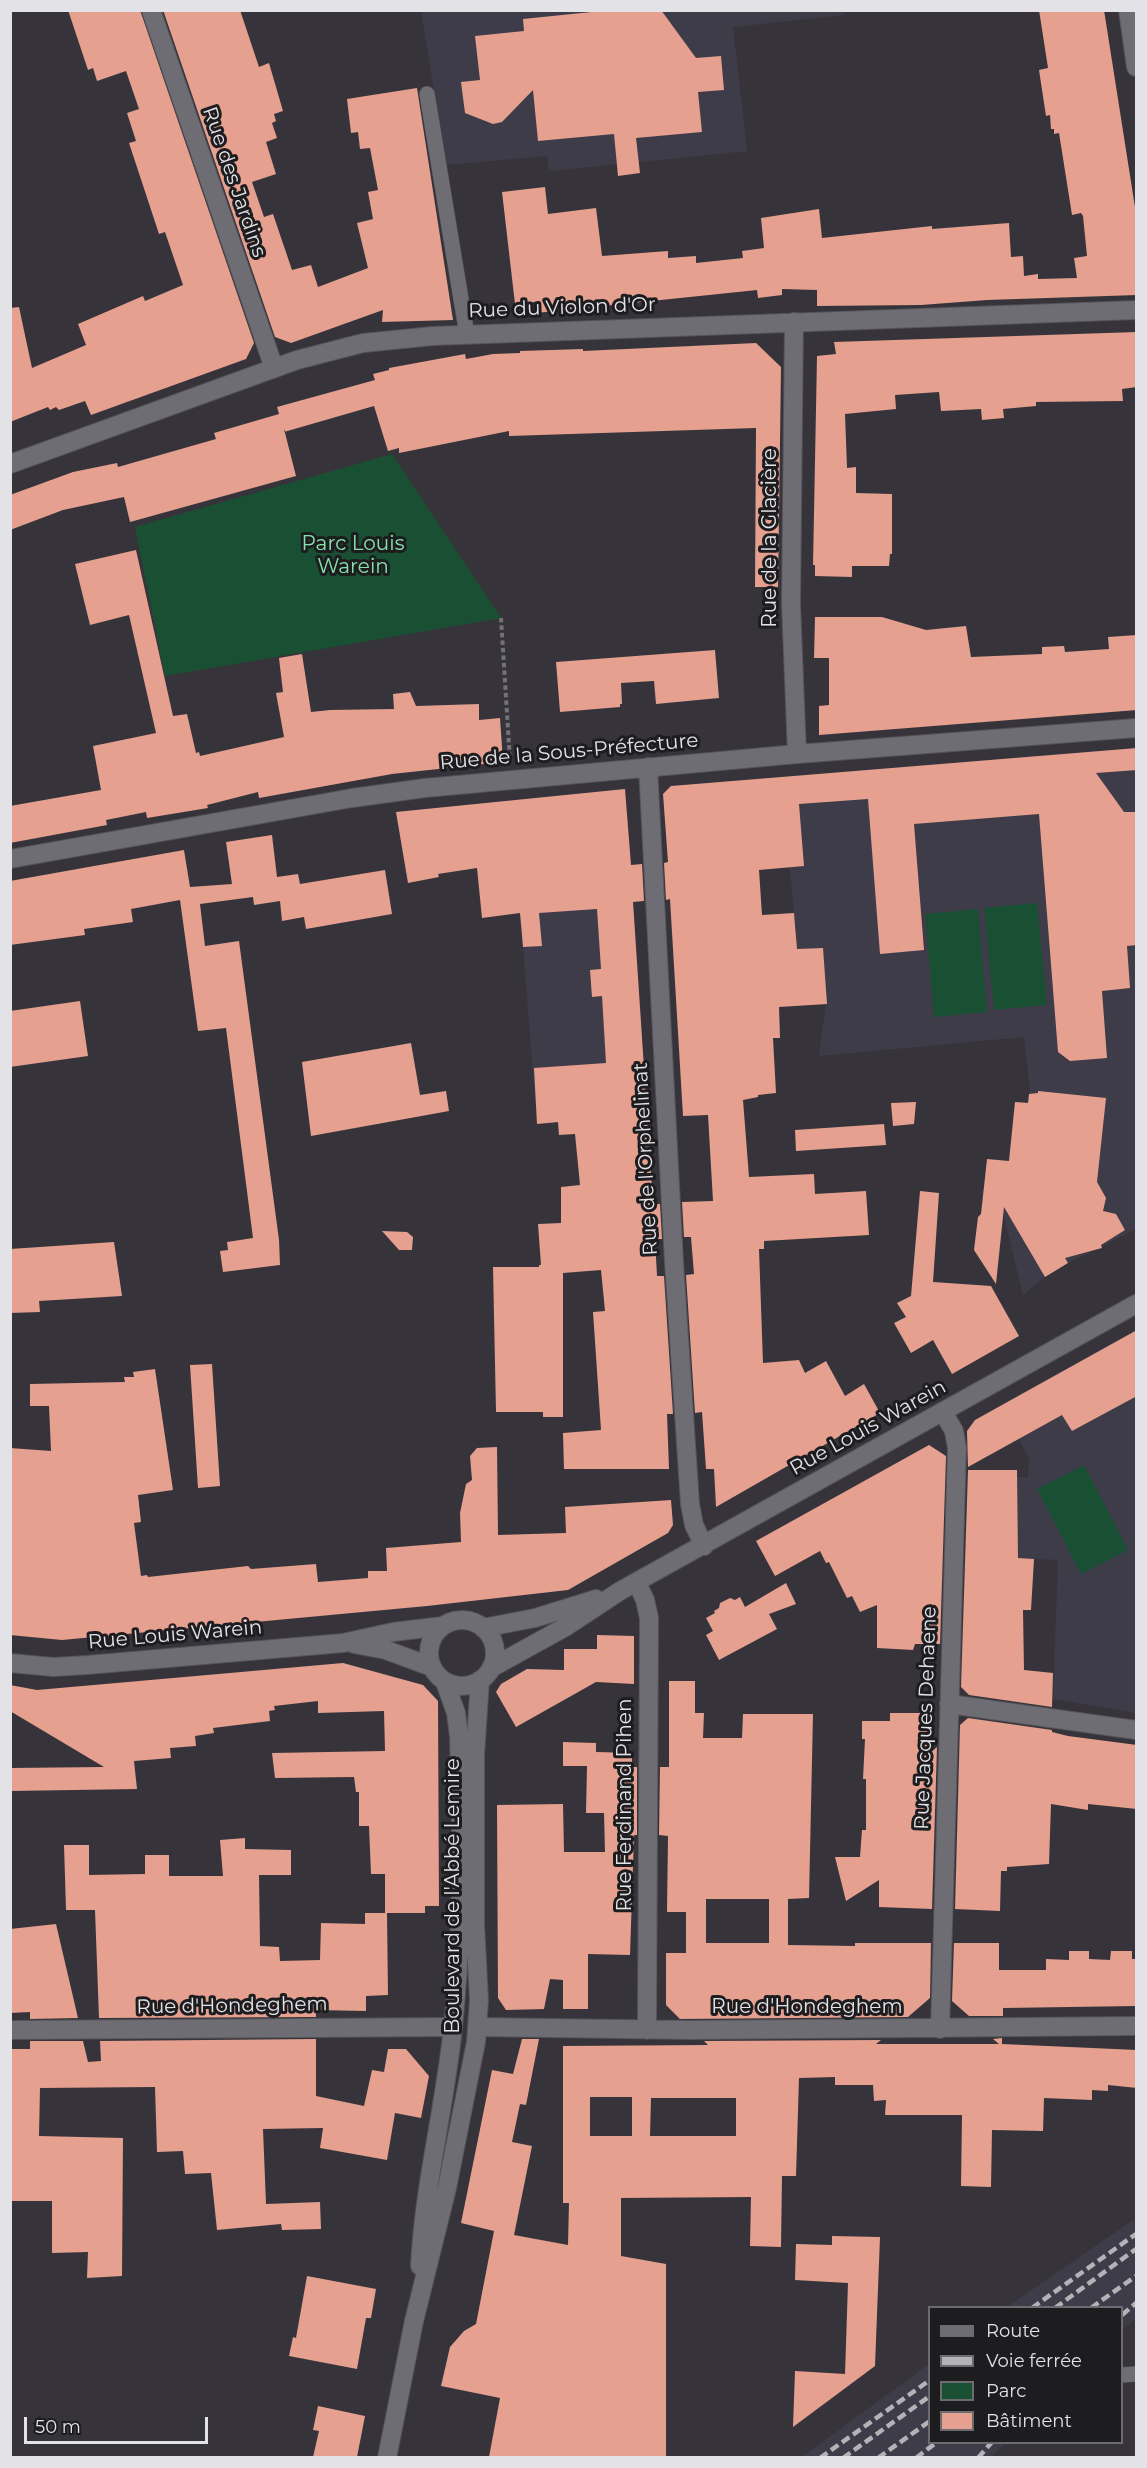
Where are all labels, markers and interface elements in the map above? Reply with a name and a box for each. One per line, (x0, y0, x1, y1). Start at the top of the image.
street label: Rue des Jardins (197, 104, 271, 260)
street label: Rue du Violon d'Or (468, 293, 656, 323)
street label: Rue de la Glacière (758, 448, 782, 628)
park label: Parc Louis Warein (302, 532, 404, 579)
street label: Rue de la Sous-Préfecture (439, 729, 699, 775)
street label: Rue de l'Orphelinat (629, 1062, 663, 1256)
street label: Rue Louis Warein (786, 1375, 950, 1481)
street label: Rue Jacques Dehaene (910, 1606, 942, 1830)
street label: Rue Louis Warein (87, 1615, 263, 1655)
street label: Rue Ferdinand Pihen (613, 1699, 637, 1911)
street label: Boulevard de l'Abbé Lemire (441, 1758, 465, 2034)
street label: Rue d'Hondeghem (136, 1992, 328, 2020)
street label: Rue d'Hondeghem (711, 1995, 903, 2019)
legend (928, 2306, 1123, 2444)
text: Route (986, 2320, 1040, 2342)
text: Voie ferrée (986, 2350, 1082, 2372)
text: Parc (986, 2380, 1026, 2402)
scale bar (27, 2405, 212, 2443)
text: Bâtiment (986, 2410, 1072, 2432)
text: 50 m (35, 2416, 81, 2438)

